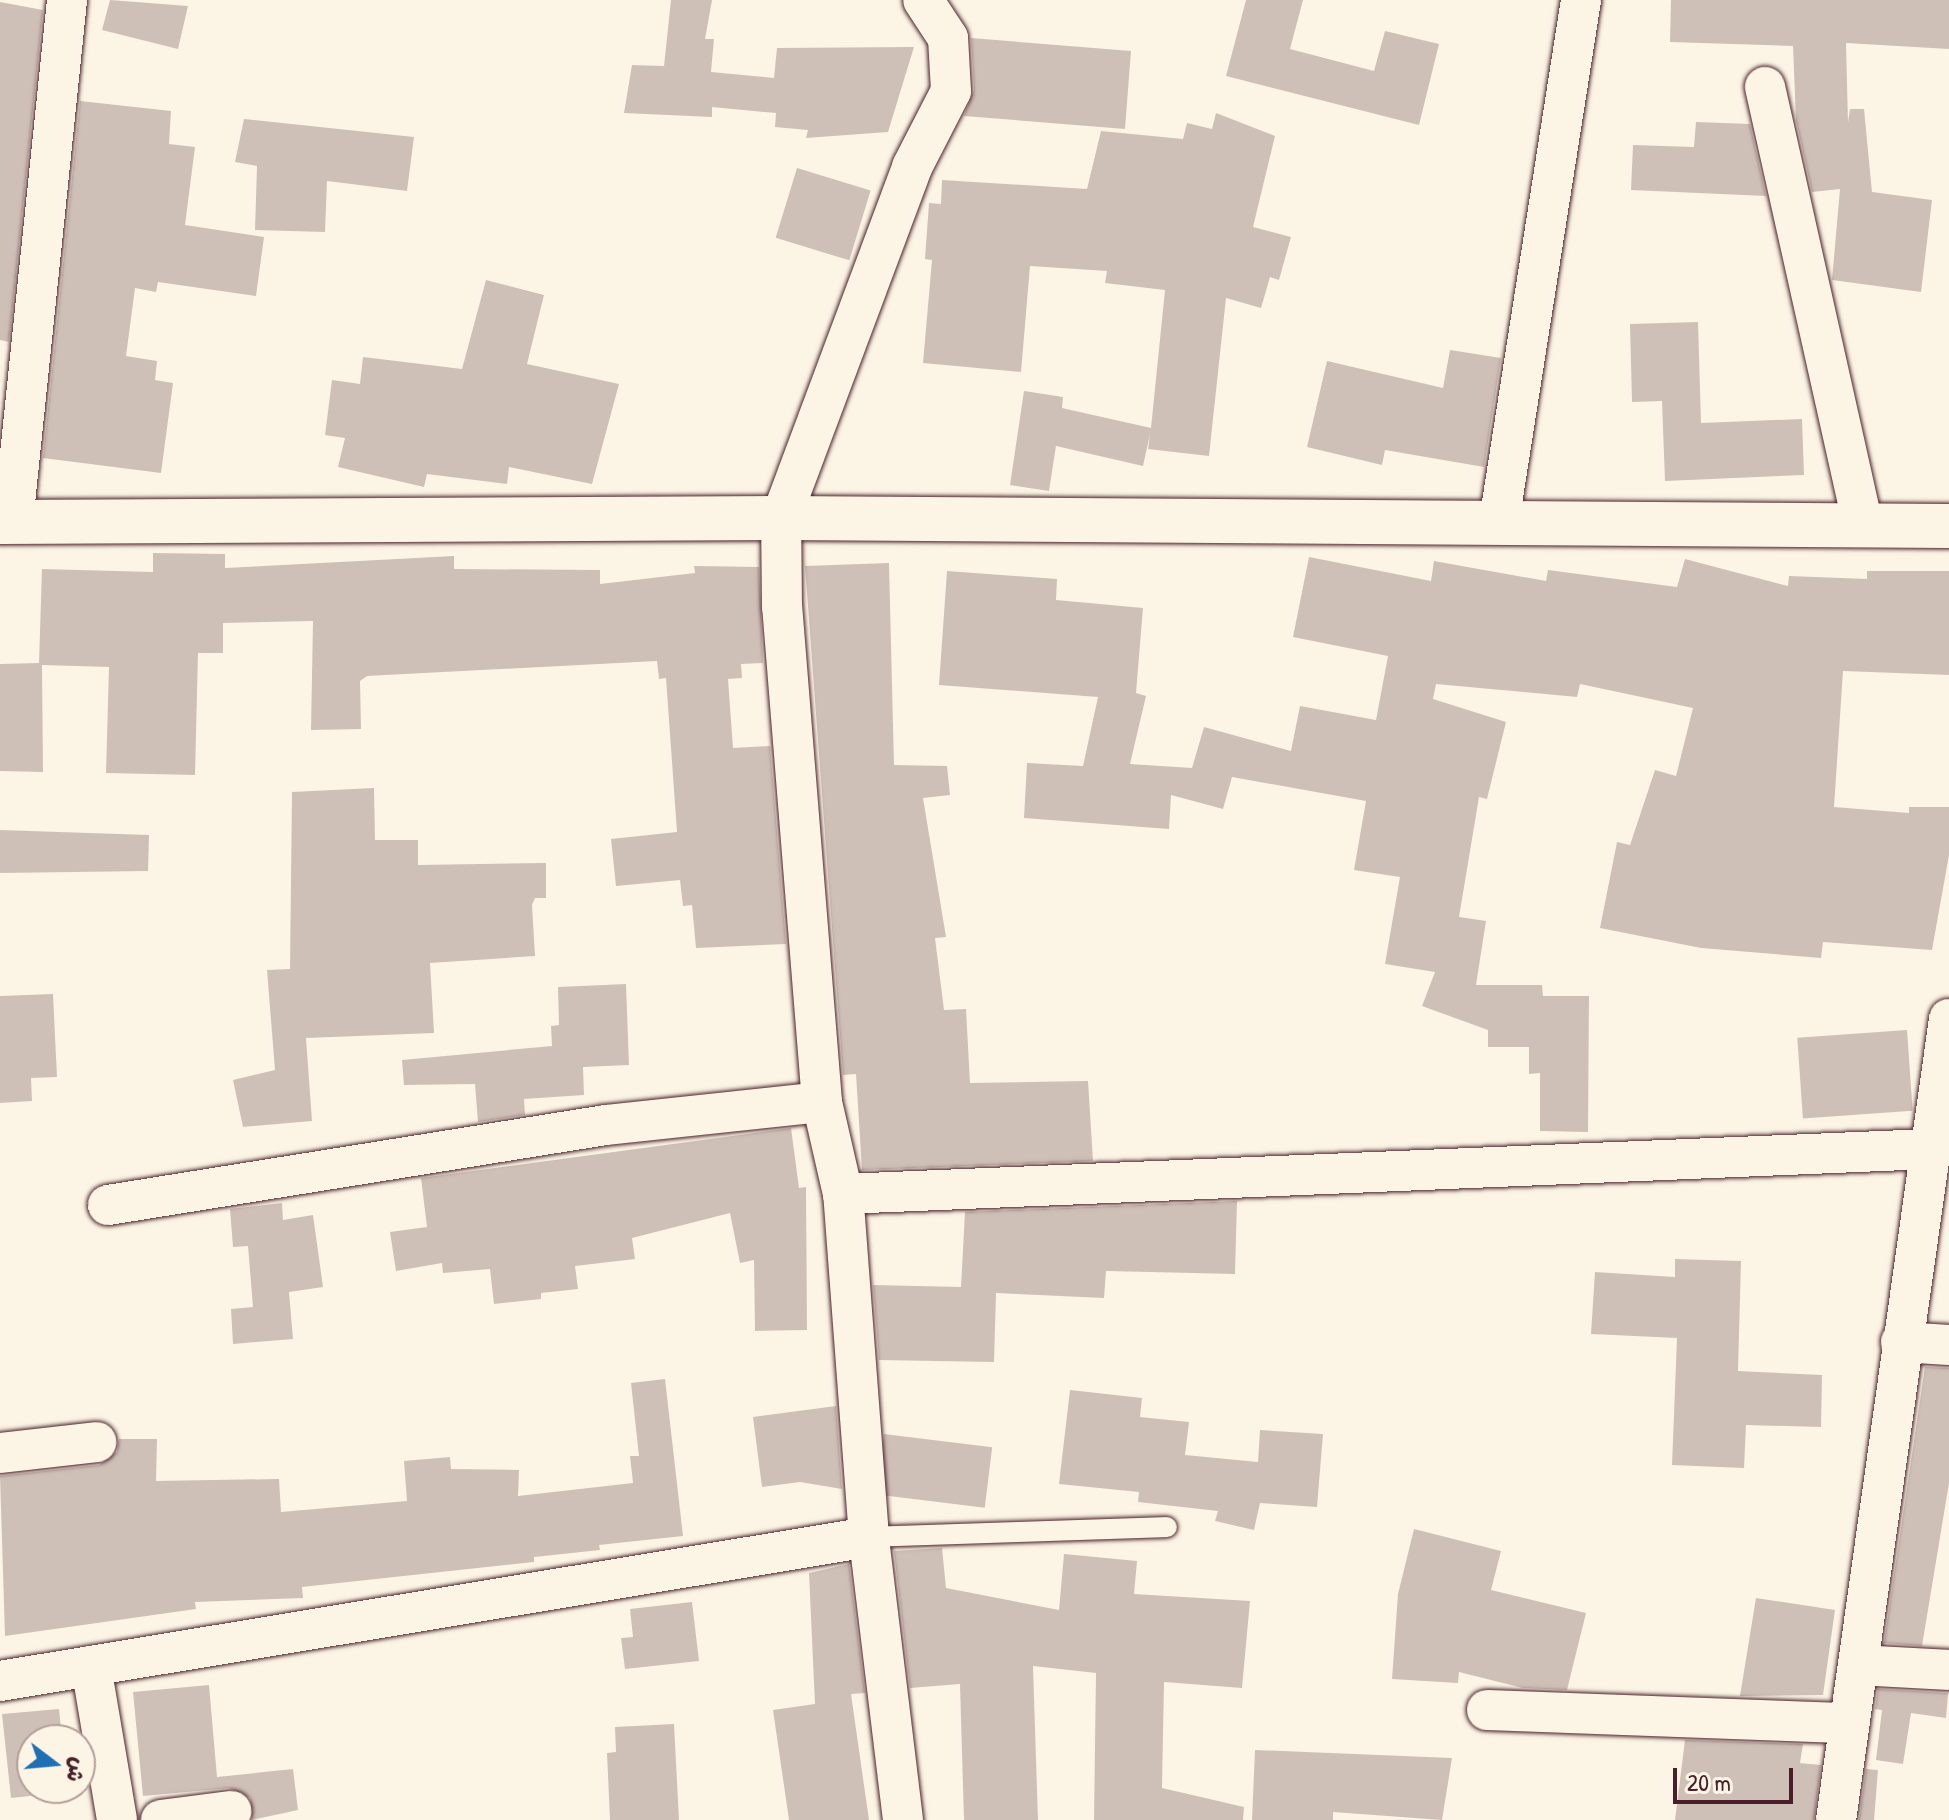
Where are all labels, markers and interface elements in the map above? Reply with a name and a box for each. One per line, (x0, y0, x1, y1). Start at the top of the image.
north arrow (16, 1724, 96, 1804)
scale bar (1677, 1752, 1797, 1802)
text: ش (59, 1754, 95, 1786)
text: 20 m (1687, 1766, 1731, 1798)

